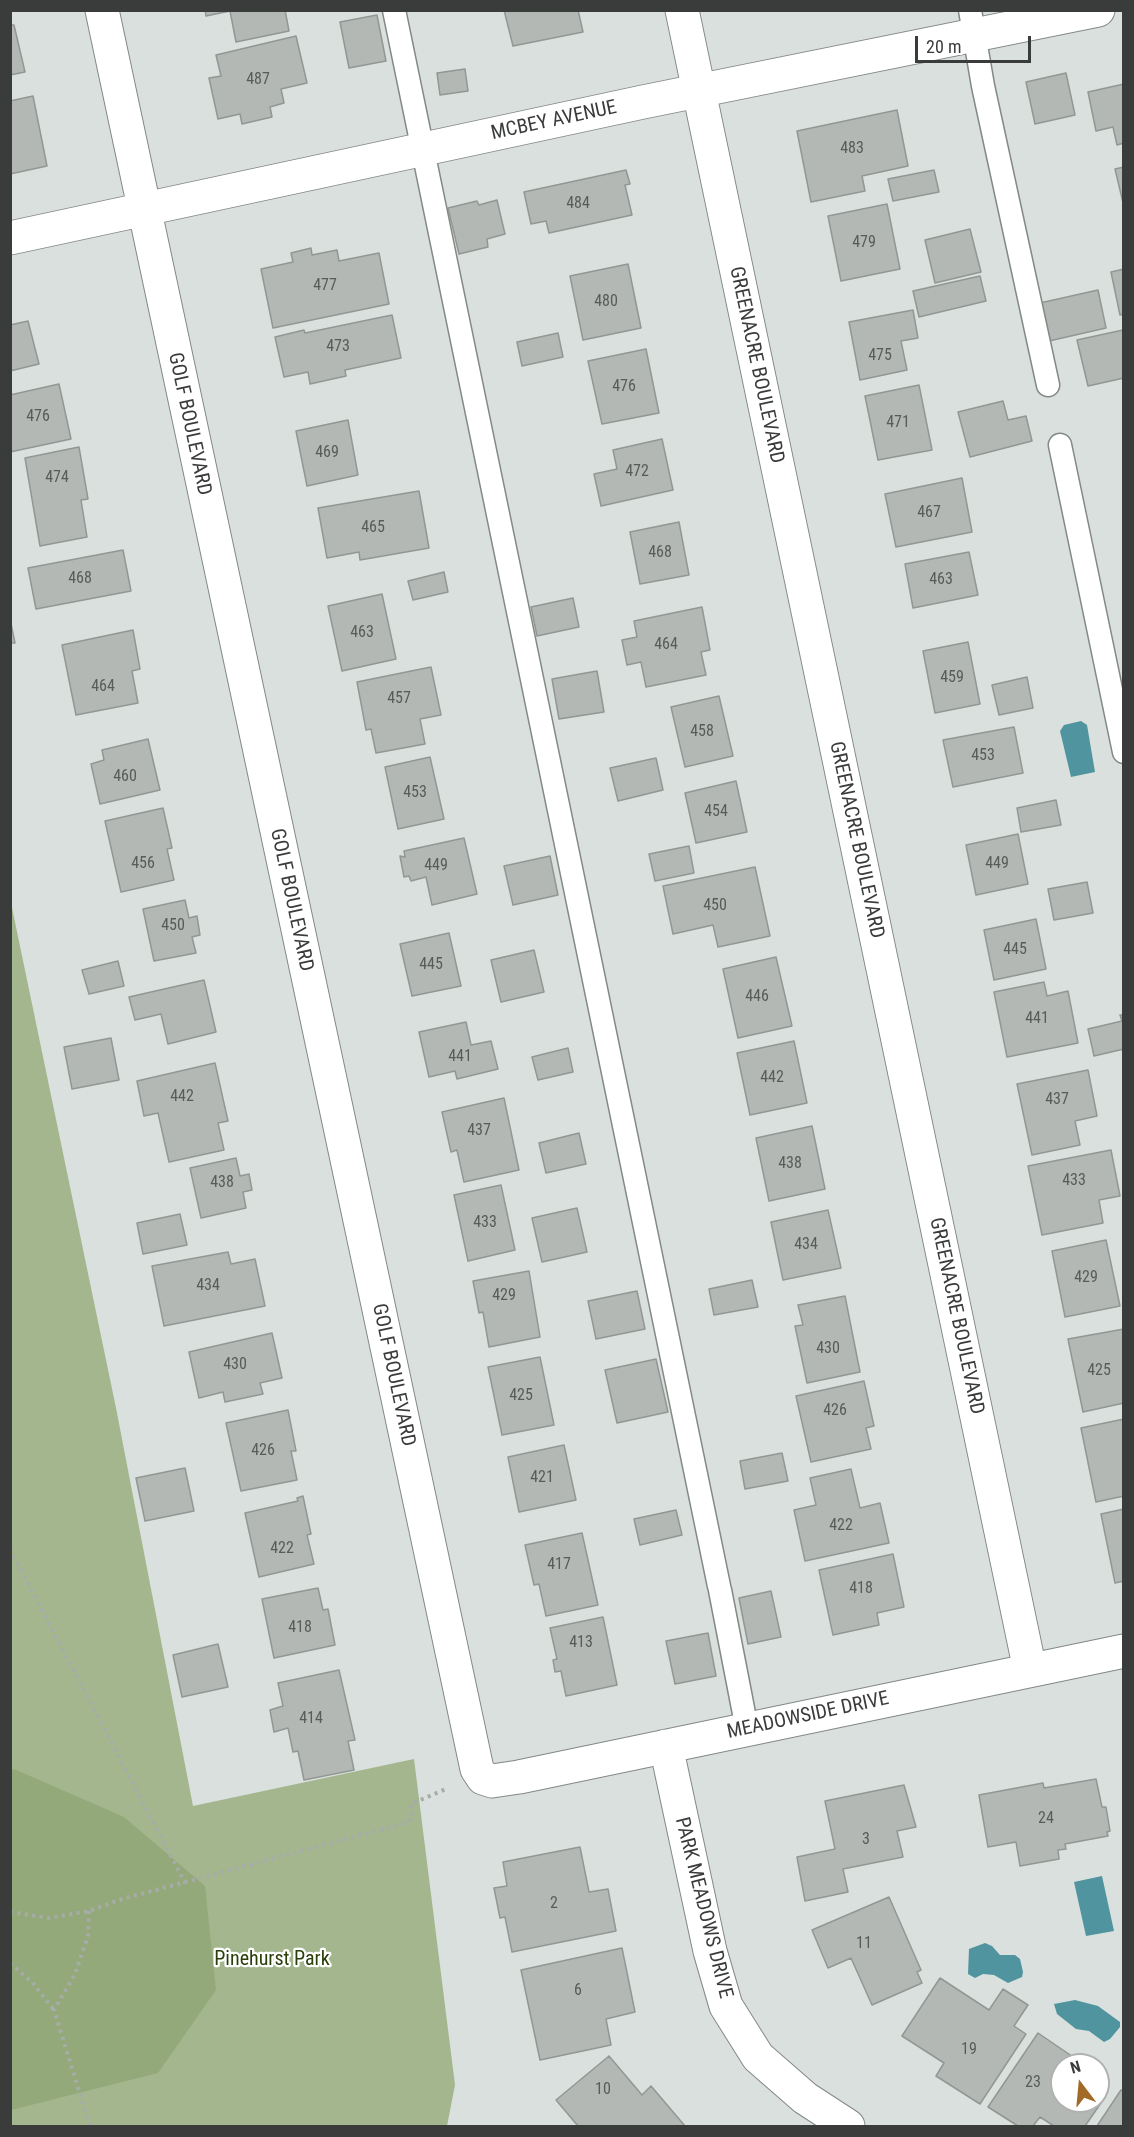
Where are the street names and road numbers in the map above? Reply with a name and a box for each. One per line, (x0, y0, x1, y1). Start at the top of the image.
street label: MCBEY AVENUE (489, 96, 619, 146)
street label: GREENACRE BOULEVARD (723, 264, 789, 466)
street label: GOLF BOULEVARD (162, 350, 216, 498)
street label: GREENACRE BOULEVARD (823, 739, 889, 941)
street label: GOLF BOULEVARD (264, 826, 318, 974)
street label: GREENACRE BOULEVARD (923, 1215, 989, 1417)
street label: GOLF BOULEVARD (366, 1301, 420, 1449)
street label: MEADOWSIDE DRIVE (725, 1687, 891, 1745)
street label: PARK MEADOWS DRIVE (669, 1815, 737, 2001)

